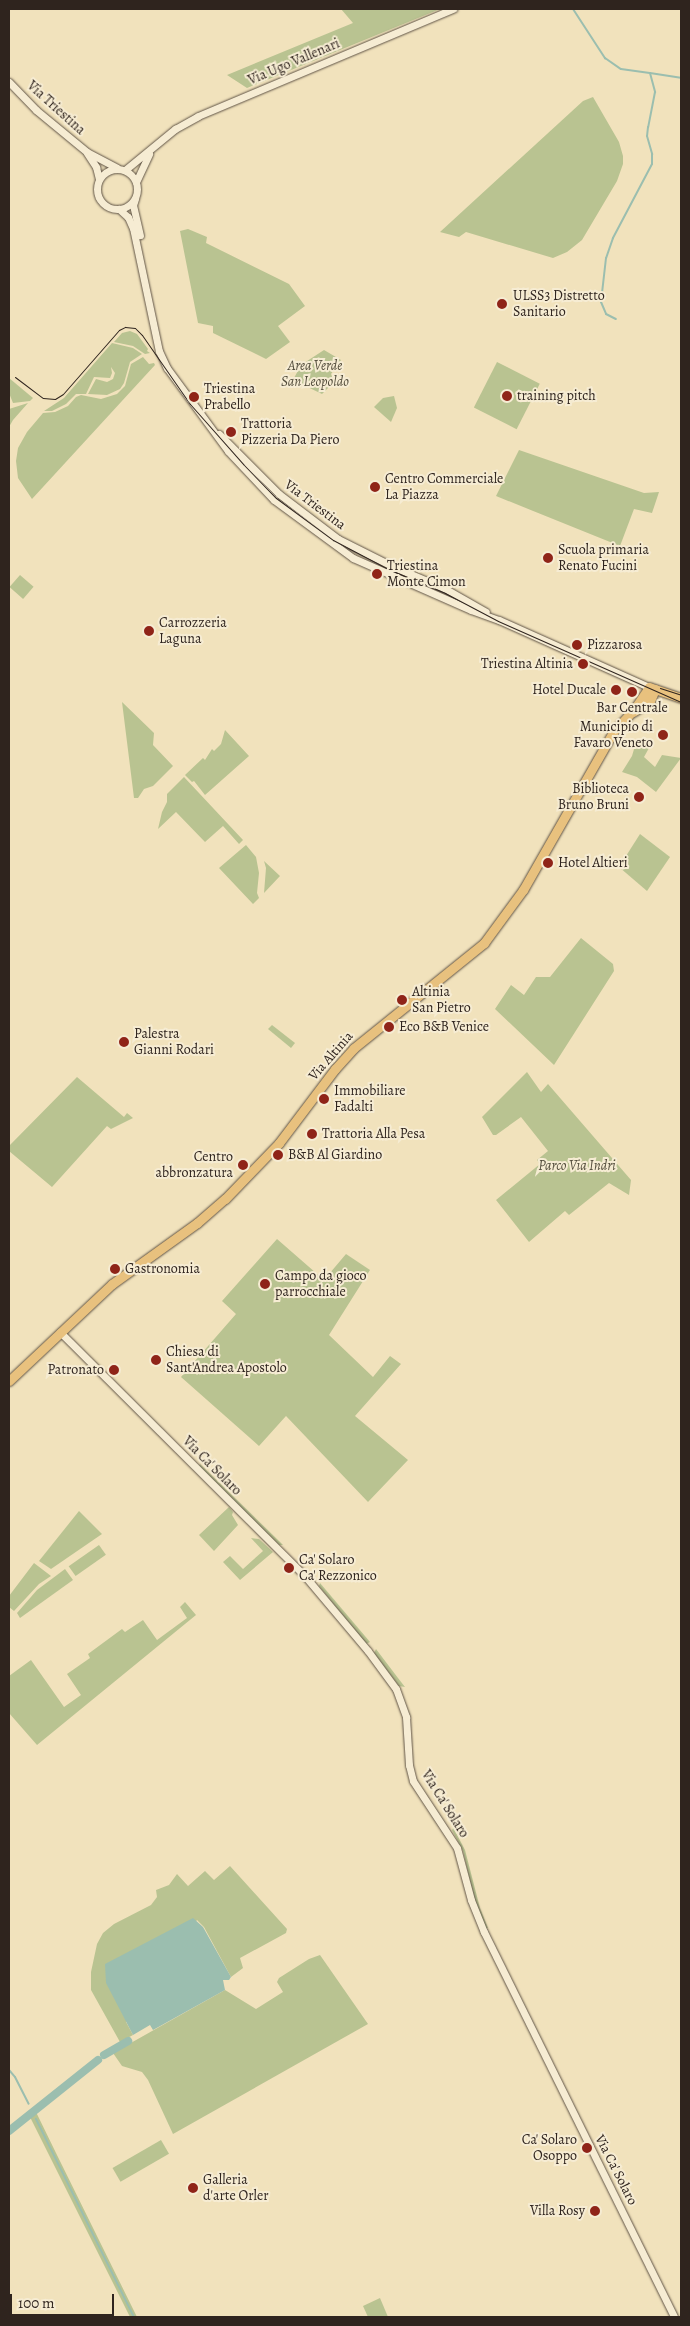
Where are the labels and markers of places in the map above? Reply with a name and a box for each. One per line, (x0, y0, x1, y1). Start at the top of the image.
place label: ULSS3 Distretto Sanitario (513, 288, 605, 321)
marker: ULSS3 Distretto Sanitario (495, 297, 509, 311)
place label: Triestina Prabello (204, 381, 255, 414)
place label: training pitch (517, 388, 596, 404)
marker: training pitch (501, 390, 513, 402)
marker: Triestina Prabello (188, 391, 200, 403)
place label: Trattoria Pizzeria Da Piero (241, 416, 339, 448)
marker: Trattoria Pizzeria Da Piero (225, 426, 237, 438)
place label: Centro Commerciale La Piazza (385, 471, 503, 504)
marker: Centro Commerciale La Piazza (369, 481, 381, 493)
place label: Scuola primaria Renato Fucini (558, 542, 649, 574)
marker: Scuola primaria Renato Fucini (542, 552, 554, 564)
place label: Triestina Monte Cimon (387, 558, 466, 590)
marker: Triestina Monte Cimon (371, 568, 383, 580)
place label: Carrozzeria Laguna (159, 615, 227, 648)
marker: Carrozzeria Laguna (143, 625, 155, 637)
place label: Pizzarosa (587, 637, 642, 653)
marker: Pizzarosa (571, 639, 583, 651)
place label: Triestina Altinia (481, 656, 573, 672)
marker: Triestina Altinia (577, 658, 589, 670)
place label: Hotel Ducale (532, 682, 606, 698)
marker: Hotel Ducale (610, 684, 622, 696)
marker: Bar Centrale (626, 686, 638, 698)
place label: Bar Centrale (596, 700, 668, 716)
place label: Municipio di Favaro Veneto (573, 719, 653, 752)
marker: Municipio di Favaro Veneto (657, 729, 669, 741)
place label: Biblioteca Bruno Bruni (558, 781, 629, 814)
marker: Biblioteca Bruno Bruni (633, 791, 645, 803)
place label: Hotel Altieri (558, 855, 628, 871)
marker: Hotel Altieri (542, 857, 554, 869)
place label: Altinia San Pietro (412, 984, 471, 1016)
marker: Altinia San Pietro (396, 994, 408, 1006)
place label: Eco B&B Venice (399, 1019, 489, 1035)
marker: Eco B&B Venice (383, 1021, 395, 1033)
place label: Palestra Gianni Rodari (134, 1026, 214, 1058)
marker: Palestra Gianni Rodari (118, 1036, 130, 1048)
place label: Immobiliare Fadalti (334, 1083, 406, 1116)
marker: Immobiliare Fadalti (318, 1093, 330, 1105)
place label: Trattoria Alla Pesa (322, 1126, 425, 1142)
marker: Trattoria Alla Pesa (306, 1128, 318, 1140)
place label: B&B Al Giardino (288, 1147, 382, 1163)
place label: Centro abbronzatura (155, 1149, 233, 1182)
marker: B&B Al Giardino (272, 1149, 284, 1161)
marker: Centro abbronzatura (237, 1159, 249, 1171)
place label: Gastronomia (125, 1261, 200, 1277)
marker: Gastronomia (109, 1263, 121, 1275)
place label: Campo da gioco parrocchiale (275, 1268, 367, 1300)
marker: Campo da gioco parrocchiale (259, 1278, 271, 1290)
place label: Chiesa di Sant'Andrea Apostolo (166, 1344, 287, 1376)
marker: Chiesa di Sant'Andrea Apostolo (150, 1354, 162, 1366)
place label: Patronato (47, 1362, 104, 1378)
marker: Patronato (108, 1364, 120, 1376)
place label: Ca' Solaro Ca' Rezzonico (299, 1552, 377, 1584)
marker: Ca' Solaro Ca' Rezzonico (283, 1562, 295, 1574)
place label: Ca' Solaro Osoppo (521, 2132, 577, 2164)
marker: Ca' Solaro Osoppo (581, 2142, 593, 2154)
place label: Galleria d'arte Orler (203, 2172, 269, 2204)
marker: Galleria d'arte Orler (187, 2182, 199, 2194)
place label: Villa Rosy (530, 2203, 585, 2219)
marker: Villa Rosy (589, 2205, 601, 2217)

